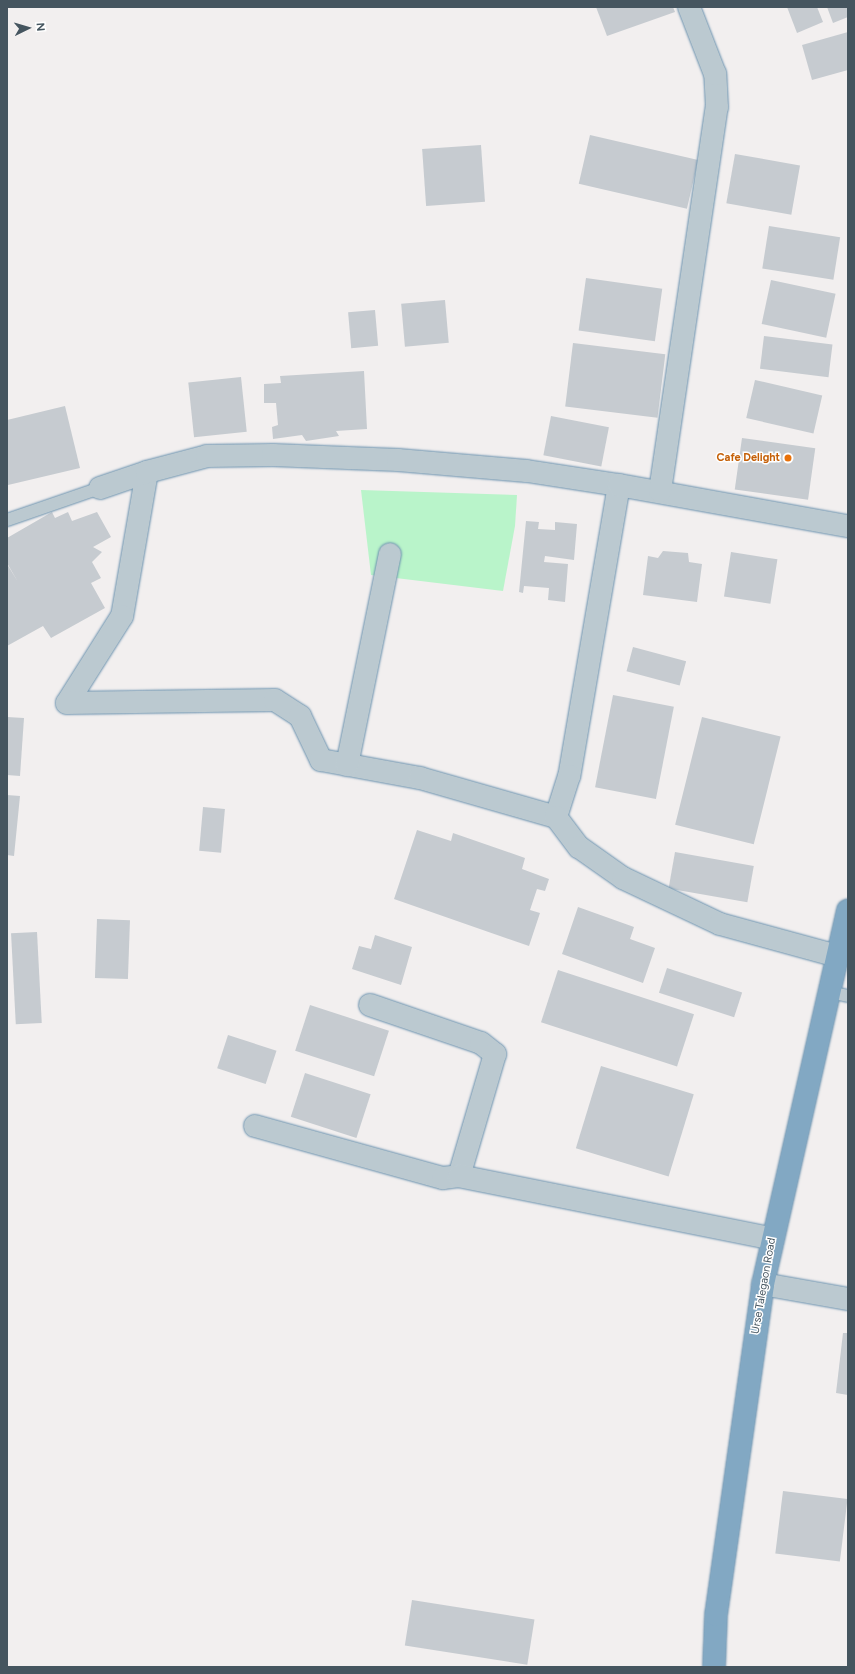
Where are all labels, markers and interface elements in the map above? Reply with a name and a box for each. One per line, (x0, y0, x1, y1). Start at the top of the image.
north arrow (8, 8, 48, 48)
text: N (34, 22, 47, 32)
place label: Cafe Delight (717, 451, 780, 465)
marker: Cafe Delight (783, 453, 793, 463)
street label: Urse Talegaon Road (749, 1237, 779, 1335)

